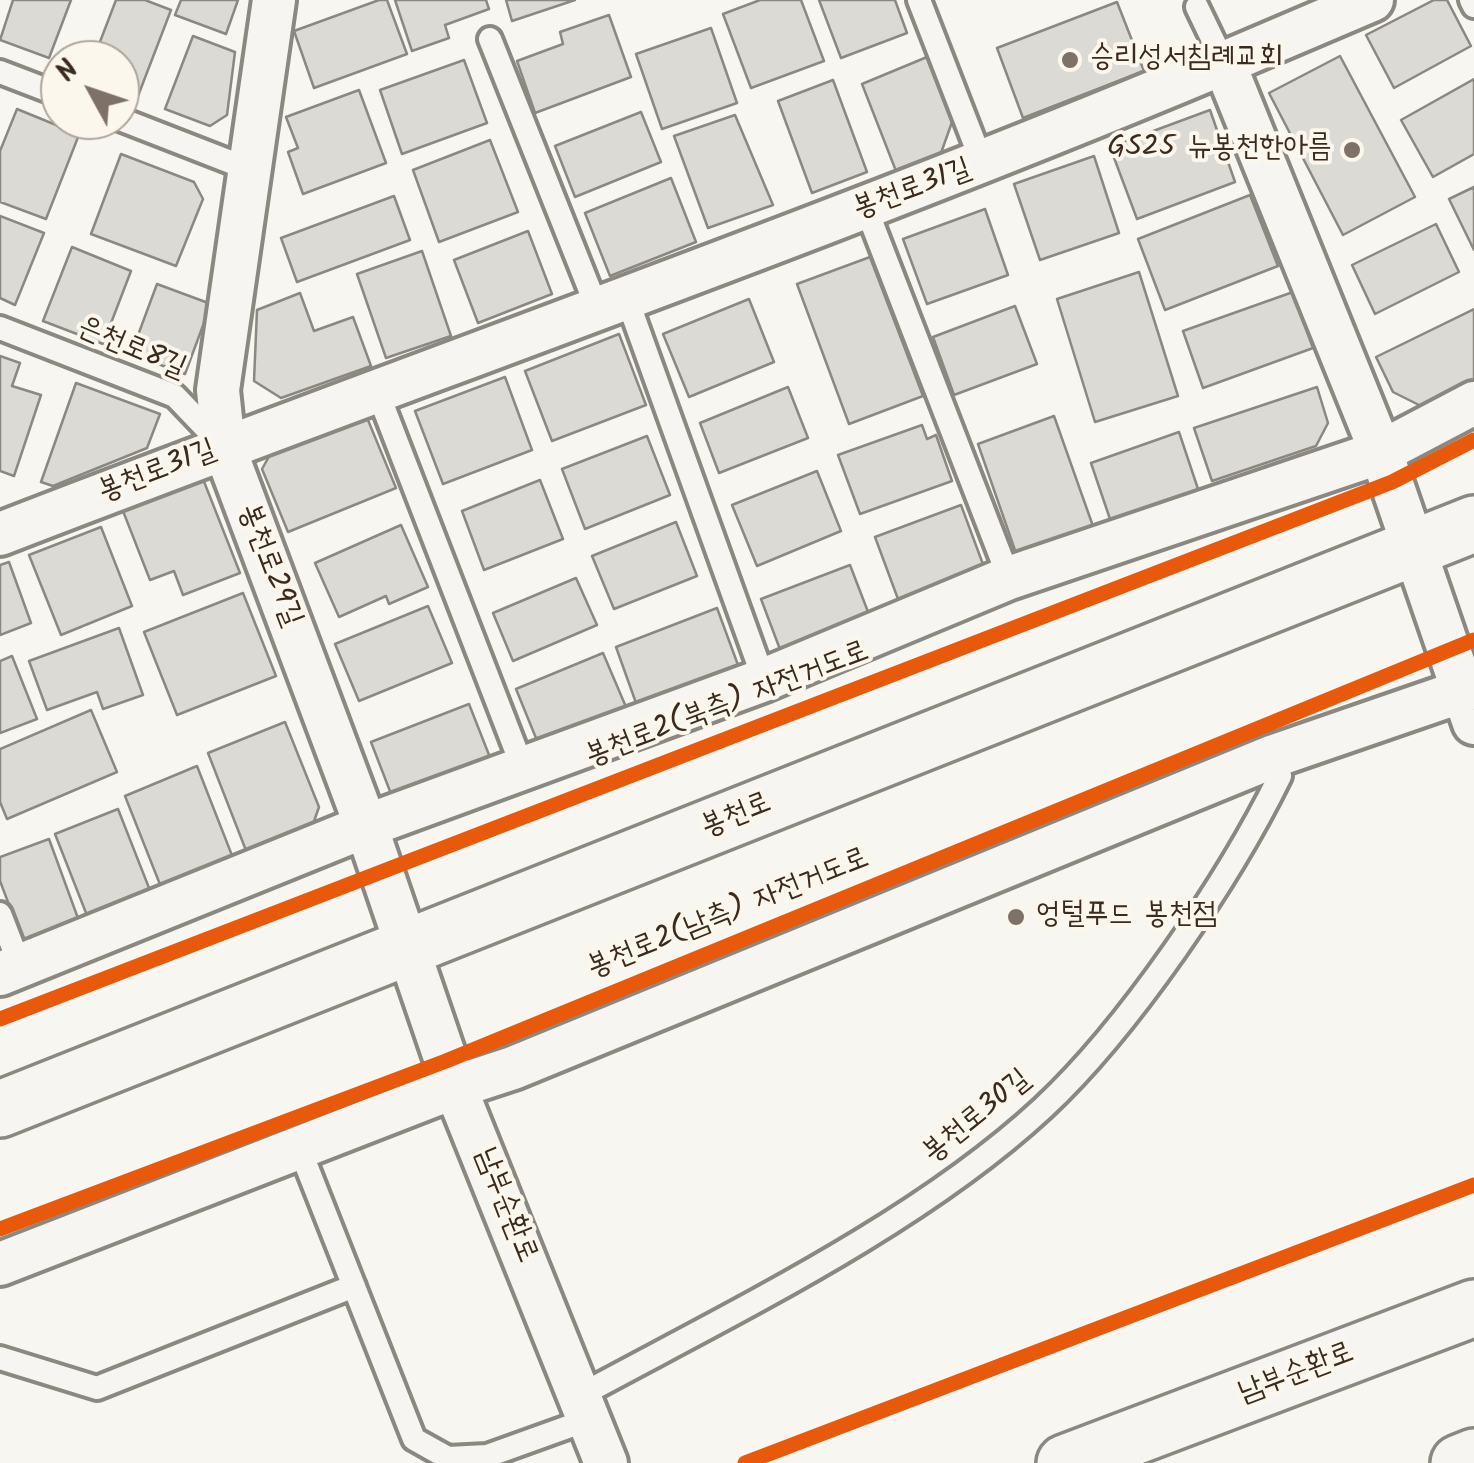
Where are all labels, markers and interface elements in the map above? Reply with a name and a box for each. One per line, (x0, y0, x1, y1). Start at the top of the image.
north arrow (40, 40, 140, 140)
place label: 승리성서침례교회 (1090, 42, 1283, 78)
marker: 승리성서침례교회 (1059, 49, 1081, 71)
text: N (45, 50, 91, 93)
place label: GS25 뉴봉천한아름 (1107, 132, 1332, 168)
marker: GS25 뉴봉천한아름 (1341, 139, 1363, 161)
street label: 봉천로31길 (849, 153, 977, 229)
street label: 은천로8길 (71, 311, 191, 389)
street label: 봉천로31길 (94, 434, 222, 512)
street label: 봉천로29길 (228, 500, 308, 632)
street label: 봉천로2(북측) 자전거도로 (581, 635, 875, 777)
street label: 봉천로 (697, 787, 777, 847)
street label: 봉천로2(남측) 자전거도로 (583, 842, 875, 988)
place label: 엉털푸드 봉천점 (1036, 899, 1217, 935)
marker: 엉털푸드 봉천점 (1005, 906, 1027, 928)
street label: 봉천로30길 (917, 1064, 1039, 1172)
street label: 남부순환로 (465, 1143, 543, 1269)
street label: 남부순환로 (1234, 1337, 1360, 1413)

